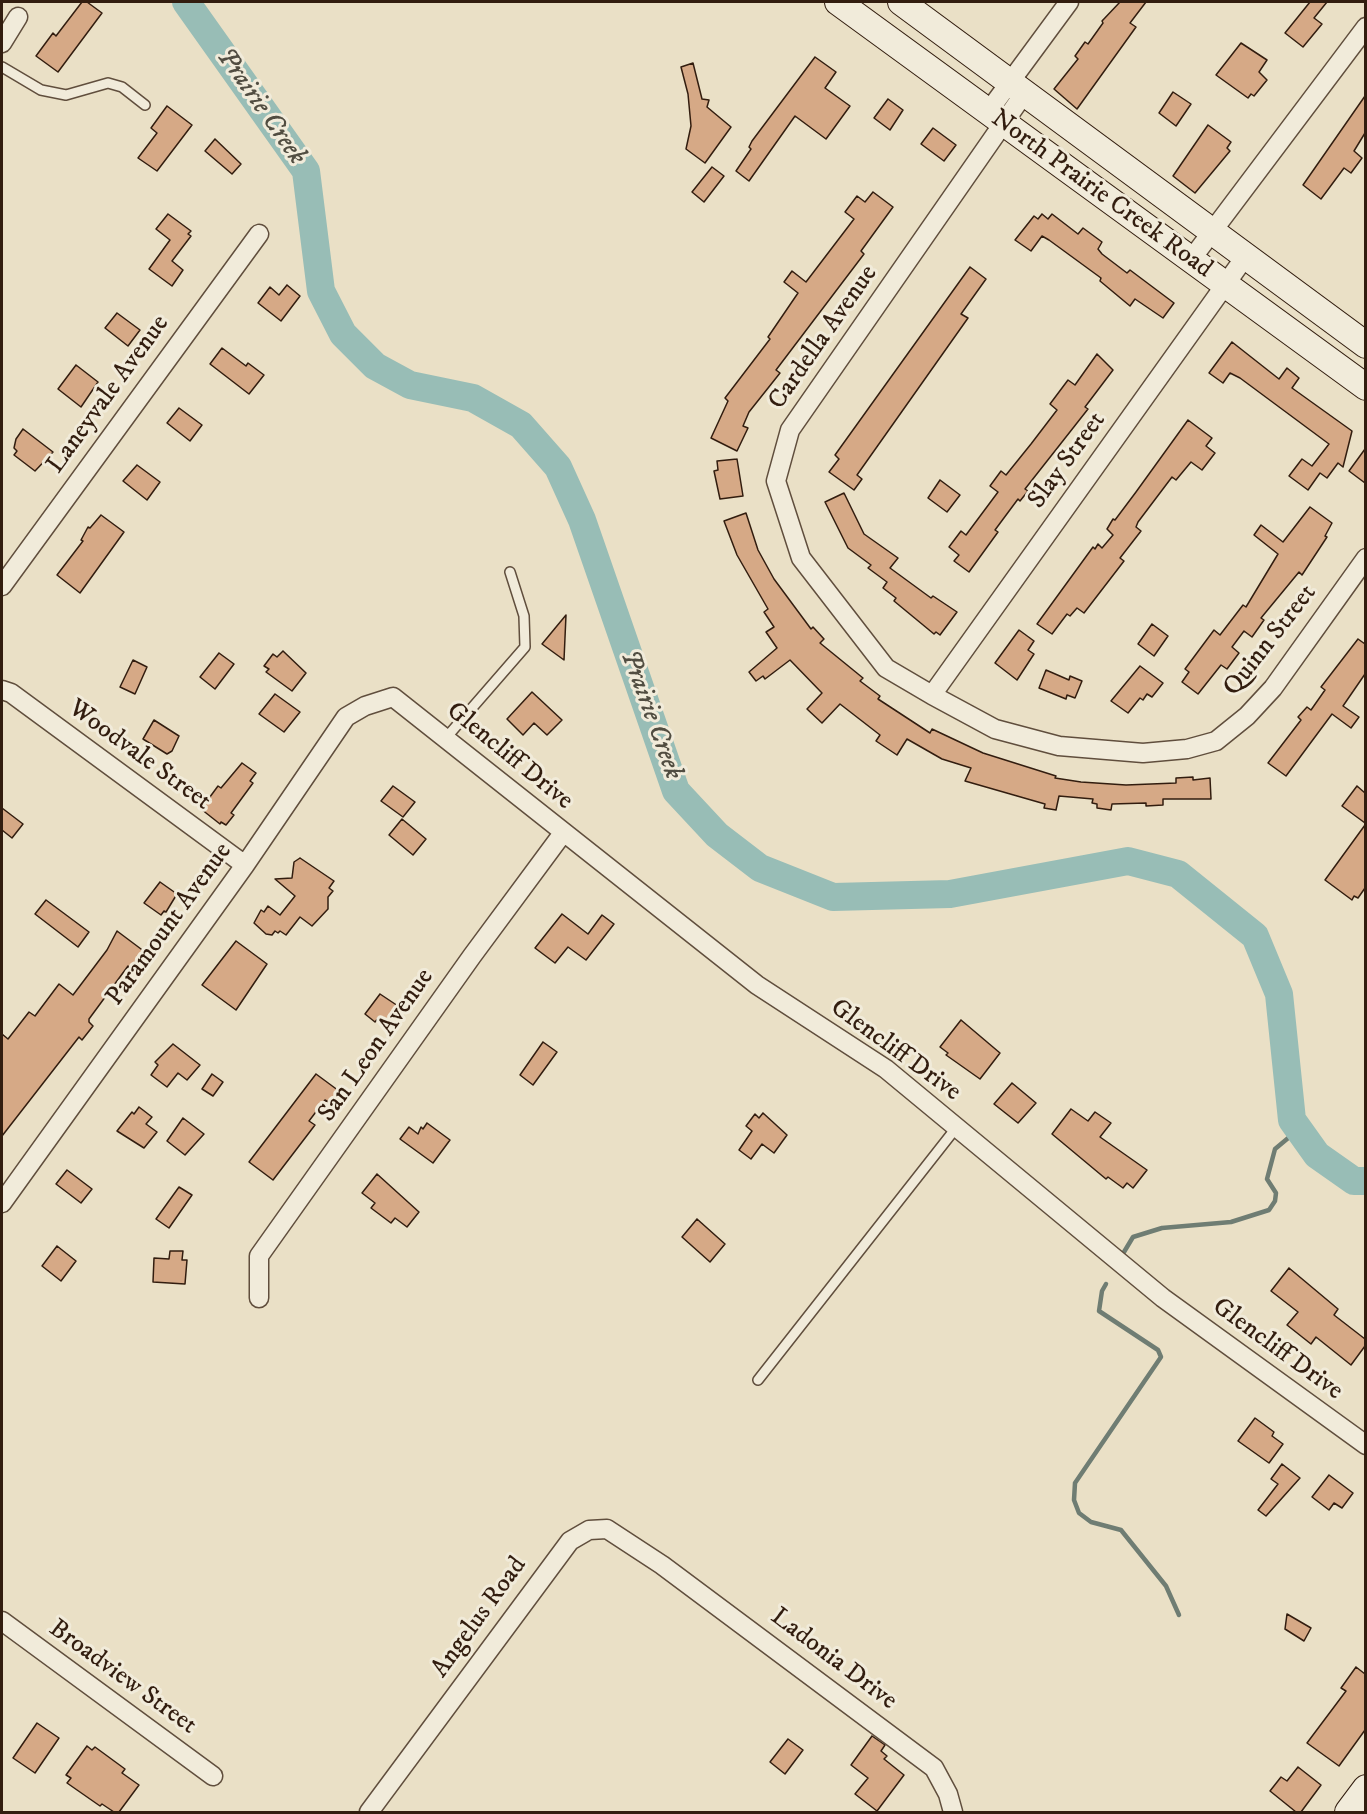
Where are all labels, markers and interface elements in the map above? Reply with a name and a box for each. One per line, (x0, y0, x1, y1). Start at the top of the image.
water label: Prairie Creek (208, 42, 312, 172)
street label: North Prairie Creek Road (984, 104, 1218, 286)
street label: Cardella Avenue (763, 260, 885, 416)
street label: Laneyvale Avenue (41, 310, 177, 480)
street label: Slay Street (1023, 407, 1113, 515)
street label: Quinn Street (1218, 579, 1324, 703)
water label: Prairie Creek (612, 646, 688, 784)
street label: Woodvale Street (62, 694, 216, 818)
street label: Glencliff Drive (439, 696, 579, 818)
street label: Paramount Avenue (100, 837, 240, 1013)
street label: San Leon Avenue (313, 963, 441, 1129)
street label: Glencliff Drive (824, 993, 966, 1109)
street label: Glencliff Drive (1206, 1292, 1348, 1408)
street label: Angelus Road (426, 1551, 534, 1685)
street label: Ladonia Drive (764, 1602, 902, 1718)
street label: Broadview Street (42, 1614, 202, 1742)

